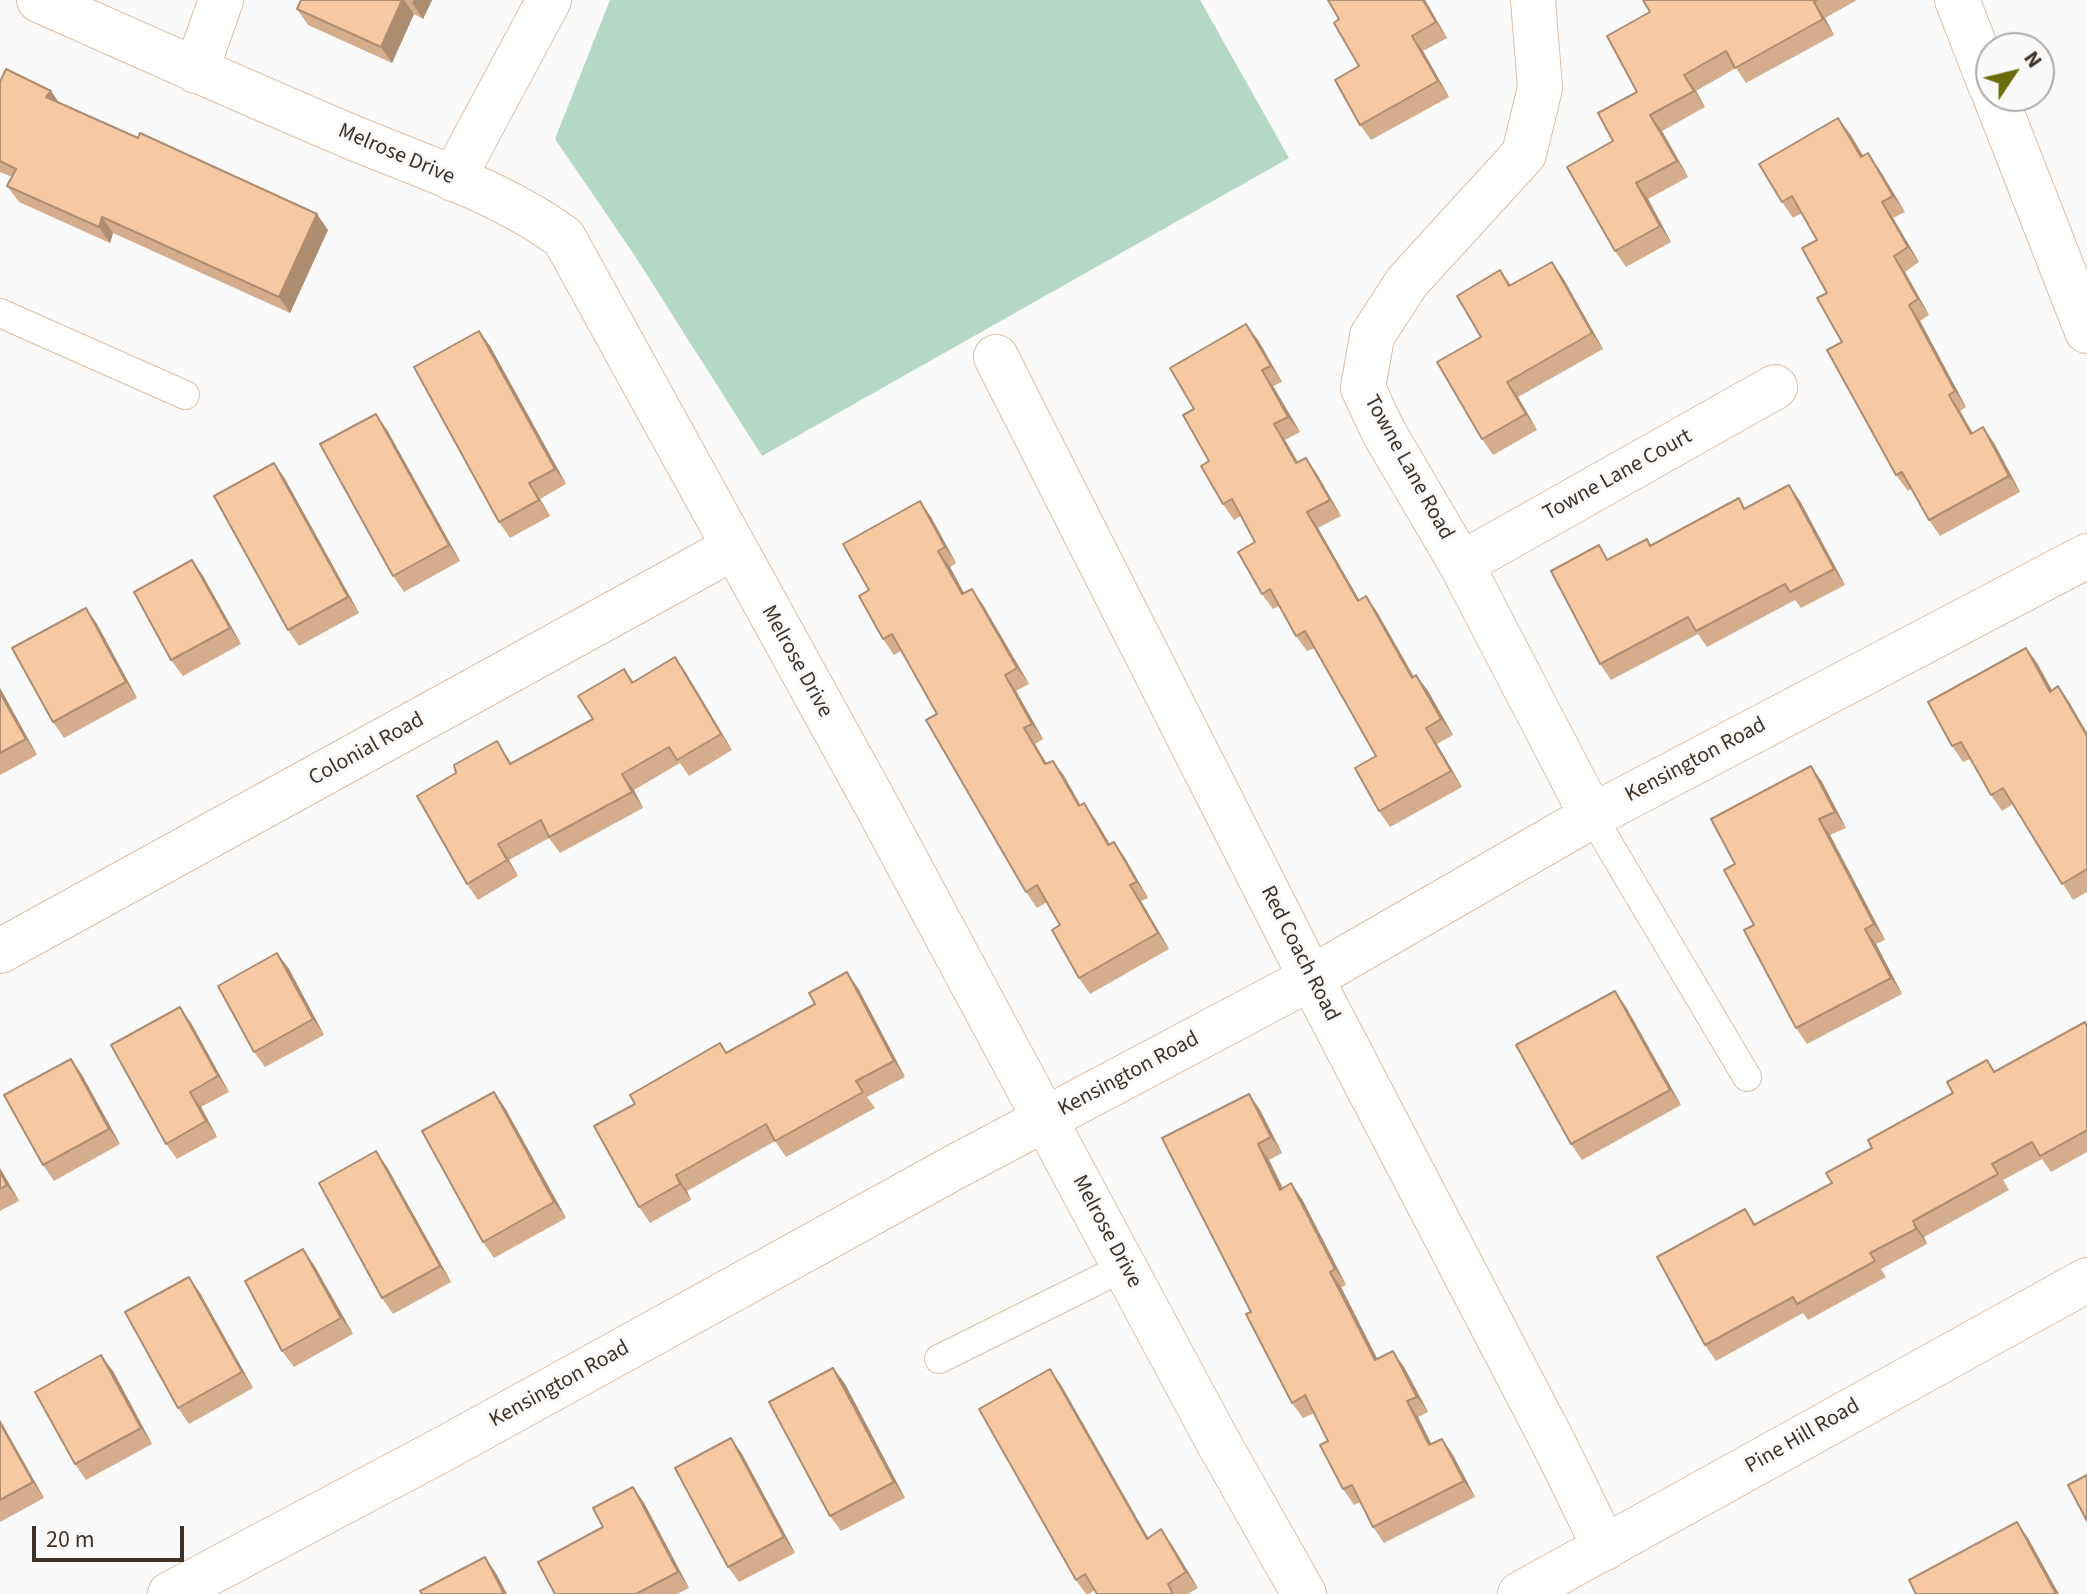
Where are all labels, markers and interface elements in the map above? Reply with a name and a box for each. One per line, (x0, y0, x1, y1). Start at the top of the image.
north arrow (1975, 32, 2055, 112)
text: N (2016, 44, 2050, 75)
street label: Melrose Drive (334, 119, 458, 191)
street label: Towne Lane Road (1357, 391, 1459, 545)
street label: Towne Lane Court (1539, 424, 1697, 528)
street label: Melrose Drive (754, 601, 838, 723)
street label: Colonial Road (305, 707, 429, 793)
street label: Kensington Road (1621, 713, 1771, 809)
street label: Red Coach Road (1253, 882, 1345, 1026)
street label: Kensington Road (1054, 1027, 1204, 1123)
street label: Melrose Drive (1065, 1171, 1147, 1293)
street label: Kensington Road (485, 1336, 635, 1434)
street label: Pine Hill Road (1741, 1394, 1865, 1480)
scale bar (36, 1510, 188, 1560)
text: 20 m (46, 1522, 95, 1557)

